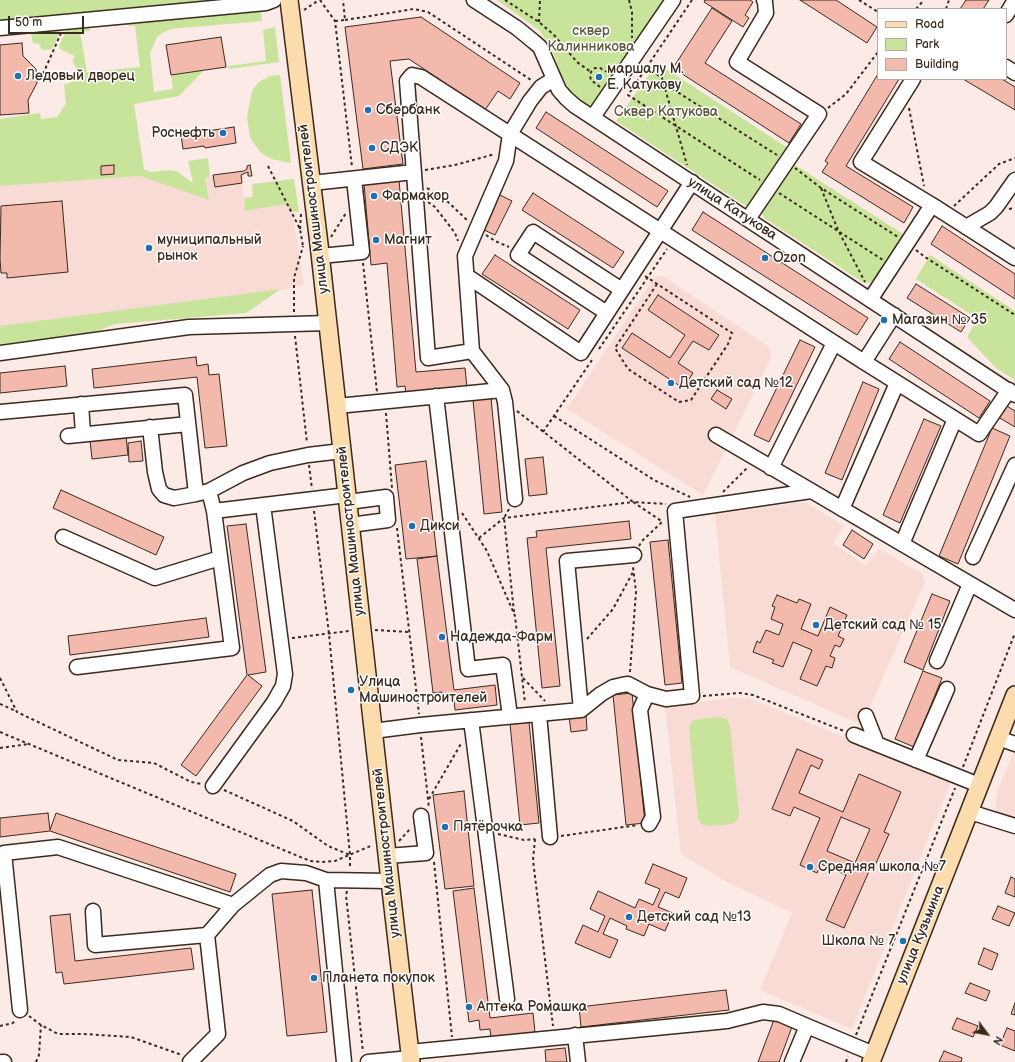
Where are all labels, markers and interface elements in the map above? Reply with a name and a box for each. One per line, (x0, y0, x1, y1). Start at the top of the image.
scale bar (10, 8, 86, 34)
legend (877, 8, 1007, 80)
text: 50 m (15, 15, 42, 30)
text: Road (915, 17, 944, 32)
park label: сквер Калинникова (548, 23, 634, 56)
text: Park (915, 37, 939, 52)
text: Building (915, 57, 959, 72)
place label: маршалу М. Е. Катукову (607, 61, 684, 94)
place label: Ледовый дворец (26, 68, 135, 84)
marker: Ледовый дворец (13, 71, 23, 81)
marker: маршалу М. Е. Катукову (594, 72, 604, 82)
place label: Сбербанк (376, 102, 440, 118)
park label: Сквер Катукова (614, 104, 718, 120)
marker: Сбербанк (363, 105, 373, 115)
street label: улица Машиностроителей (295, 123, 333, 295)
place label: Роснефть (151, 125, 215, 141)
marker: Роснефть (218, 128, 228, 138)
place label: СДЭК (380, 140, 418, 156)
marker: СДЭК (367, 143, 377, 153)
street label: улица Катукова (684, 174, 780, 244)
place label: Фармакор (382, 188, 449, 204)
marker: Фармакор (369, 191, 379, 201)
place label: муниципальный рынок (157, 232, 262, 264)
place label: Магнит (384, 232, 432, 248)
marker: Магнит (371, 235, 381, 245)
marker: муниципальный рынок (144, 243, 154, 253)
place label: Ozon (773, 250, 806, 266)
marker: Ozon (760, 253, 770, 263)
place label: Магазин № 35 (892, 312, 987, 328)
marker: Магазин № 35 (879, 315, 889, 325)
place label: Детский сад №12 (679, 375, 793, 391)
marker: Детский сад №12 (666, 378, 676, 388)
street label: улица Машиностроителей (334, 445, 368, 617)
place label: Дикси (420, 518, 460, 534)
marker: Дикси (407, 521, 417, 531)
place label: Детский сад № 15 (824, 617, 942, 633)
marker: Детский сад № 15 (811, 620, 821, 630)
place label: Надежда-Фарм (450, 629, 553, 645)
marker: Надежда-Фарм (437, 632, 447, 642)
place label: Улица Машиностроителей (359, 674, 487, 706)
marker: Улица Машиностроителей (346, 685, 356, 695)
street label: улица Машиностроителей (370, 767, 404, 939)
place label: Пятёрочка (453, 819, 523, 835)
marker: Пятёрочка (440, 822, 450, 832)
place label: Средняя школа №7 (818, 859, 946, 875)
marker: Средняя школа №7 (805, 862, 815, 872)
street label: улица Кузьмина (894, 883, 948, 987)
place label: Детский сад №13 (637, 909, 751, 925)
marker: Детский сад №13 (624, 912, 634, 922)
place label: Школа № 7 (821, 933, 895, 949)
marker: Школа № 7 (898, 936, 908, 946)
place label: Планета покупок (322, 970, 435, 986)
marker: Планета покупок (309, 973, 319, 983)
place label: Аптека Ромашка (477, 999, 587, 1015)
marker: Аптека Ромашка (464, 1002, 474, 1012)
north arrow (967, 1014, 1007, 1054)
text: N (990, 1034, 1005, 1048)

